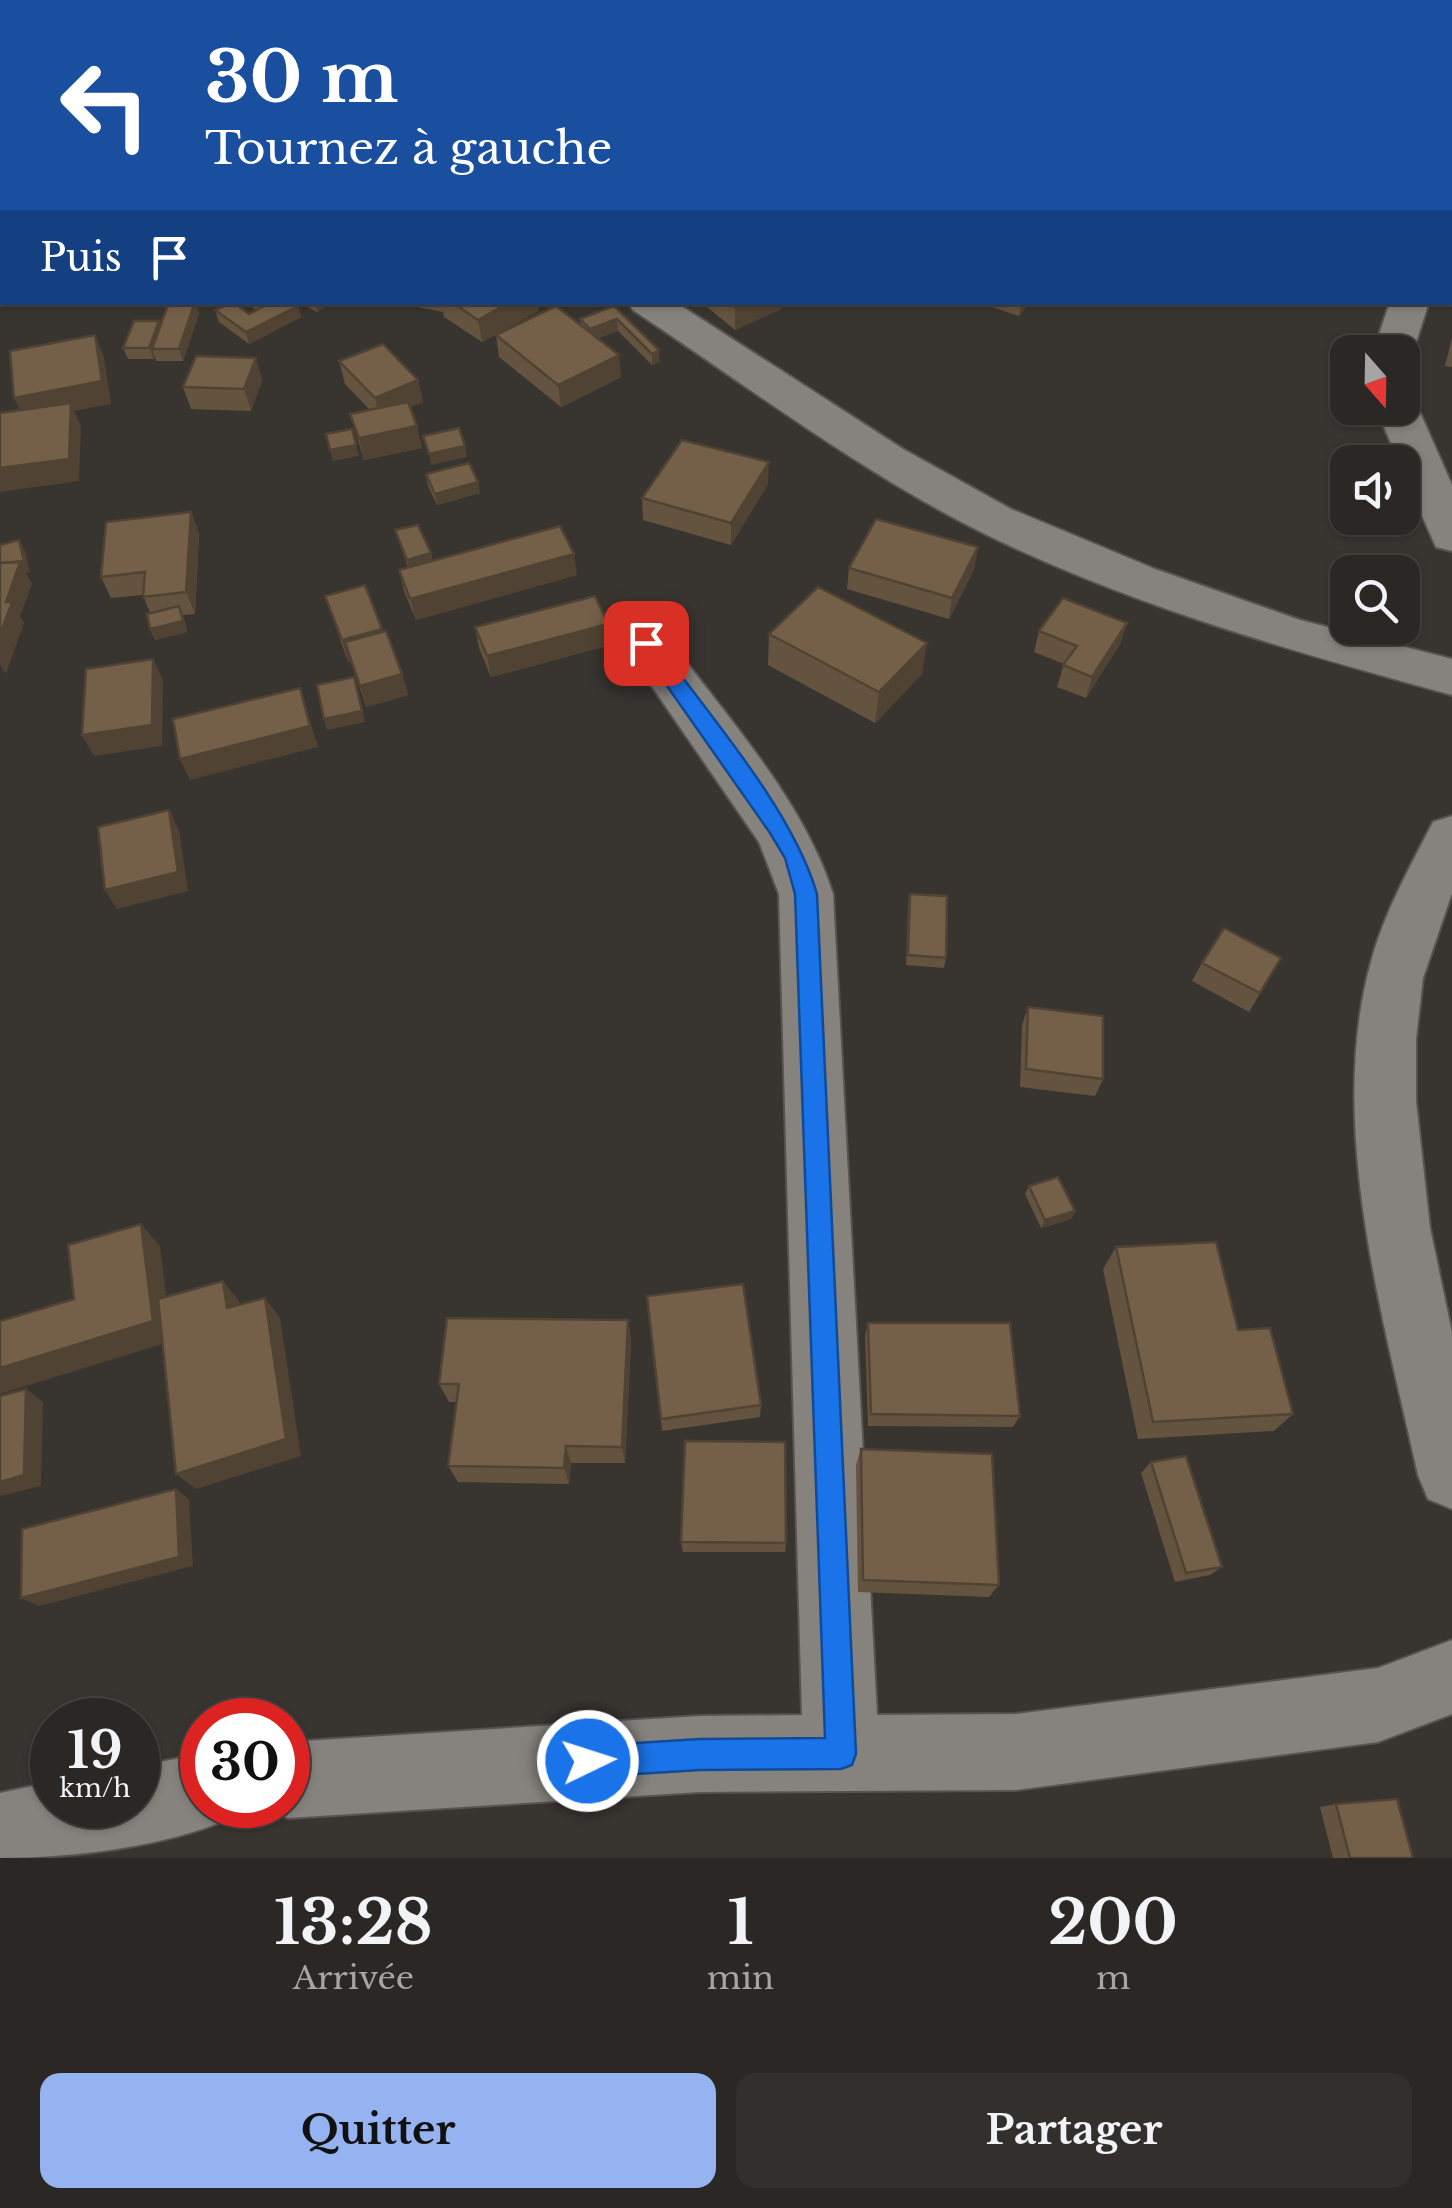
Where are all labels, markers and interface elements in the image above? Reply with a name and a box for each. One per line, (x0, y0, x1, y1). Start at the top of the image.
text: 30 m (205, 34, 398, 121)
icon: left (40, 40, 170, 170)
text: Tournez à gauche (205, 120, 612, 176)
icon: arrive (142, 230, 197, 285)
text: Puis (40, 234, 122, 281)
north arrow (1330, 335, 1420, 425)
map controls (1330, 335, 1420, 645)
button: sound (1330, 445, 1420, 535)
button: search (1330, 555, 1420, 645)
pin (604, 601, 689, 686)
icon: arrive (619, 616, 674, 671)
speed limit sign: 30 (180, 1698, 310, 1828)
position arrow (536, 1709, 640, 1813)
text: 19 (67, 1719, 123, 1782)
text: km/h (60, 1773, 130, 1804)
text: 13:28 (274, 1886, 433, 1960)
text: 1 (727, 1886, 754, 1960)
text: 200 (1048, 1886, 1178, 1960)
text: Arrivée (293, 1958, 414, 1998)
text: min (707, 1958, 774, 1998)
text: m (1096, 1958, 1130, 1998)
button: Quitter (40, 2073, 716, 2188)
button: Partager (736, 2073, 1412, 2188)

